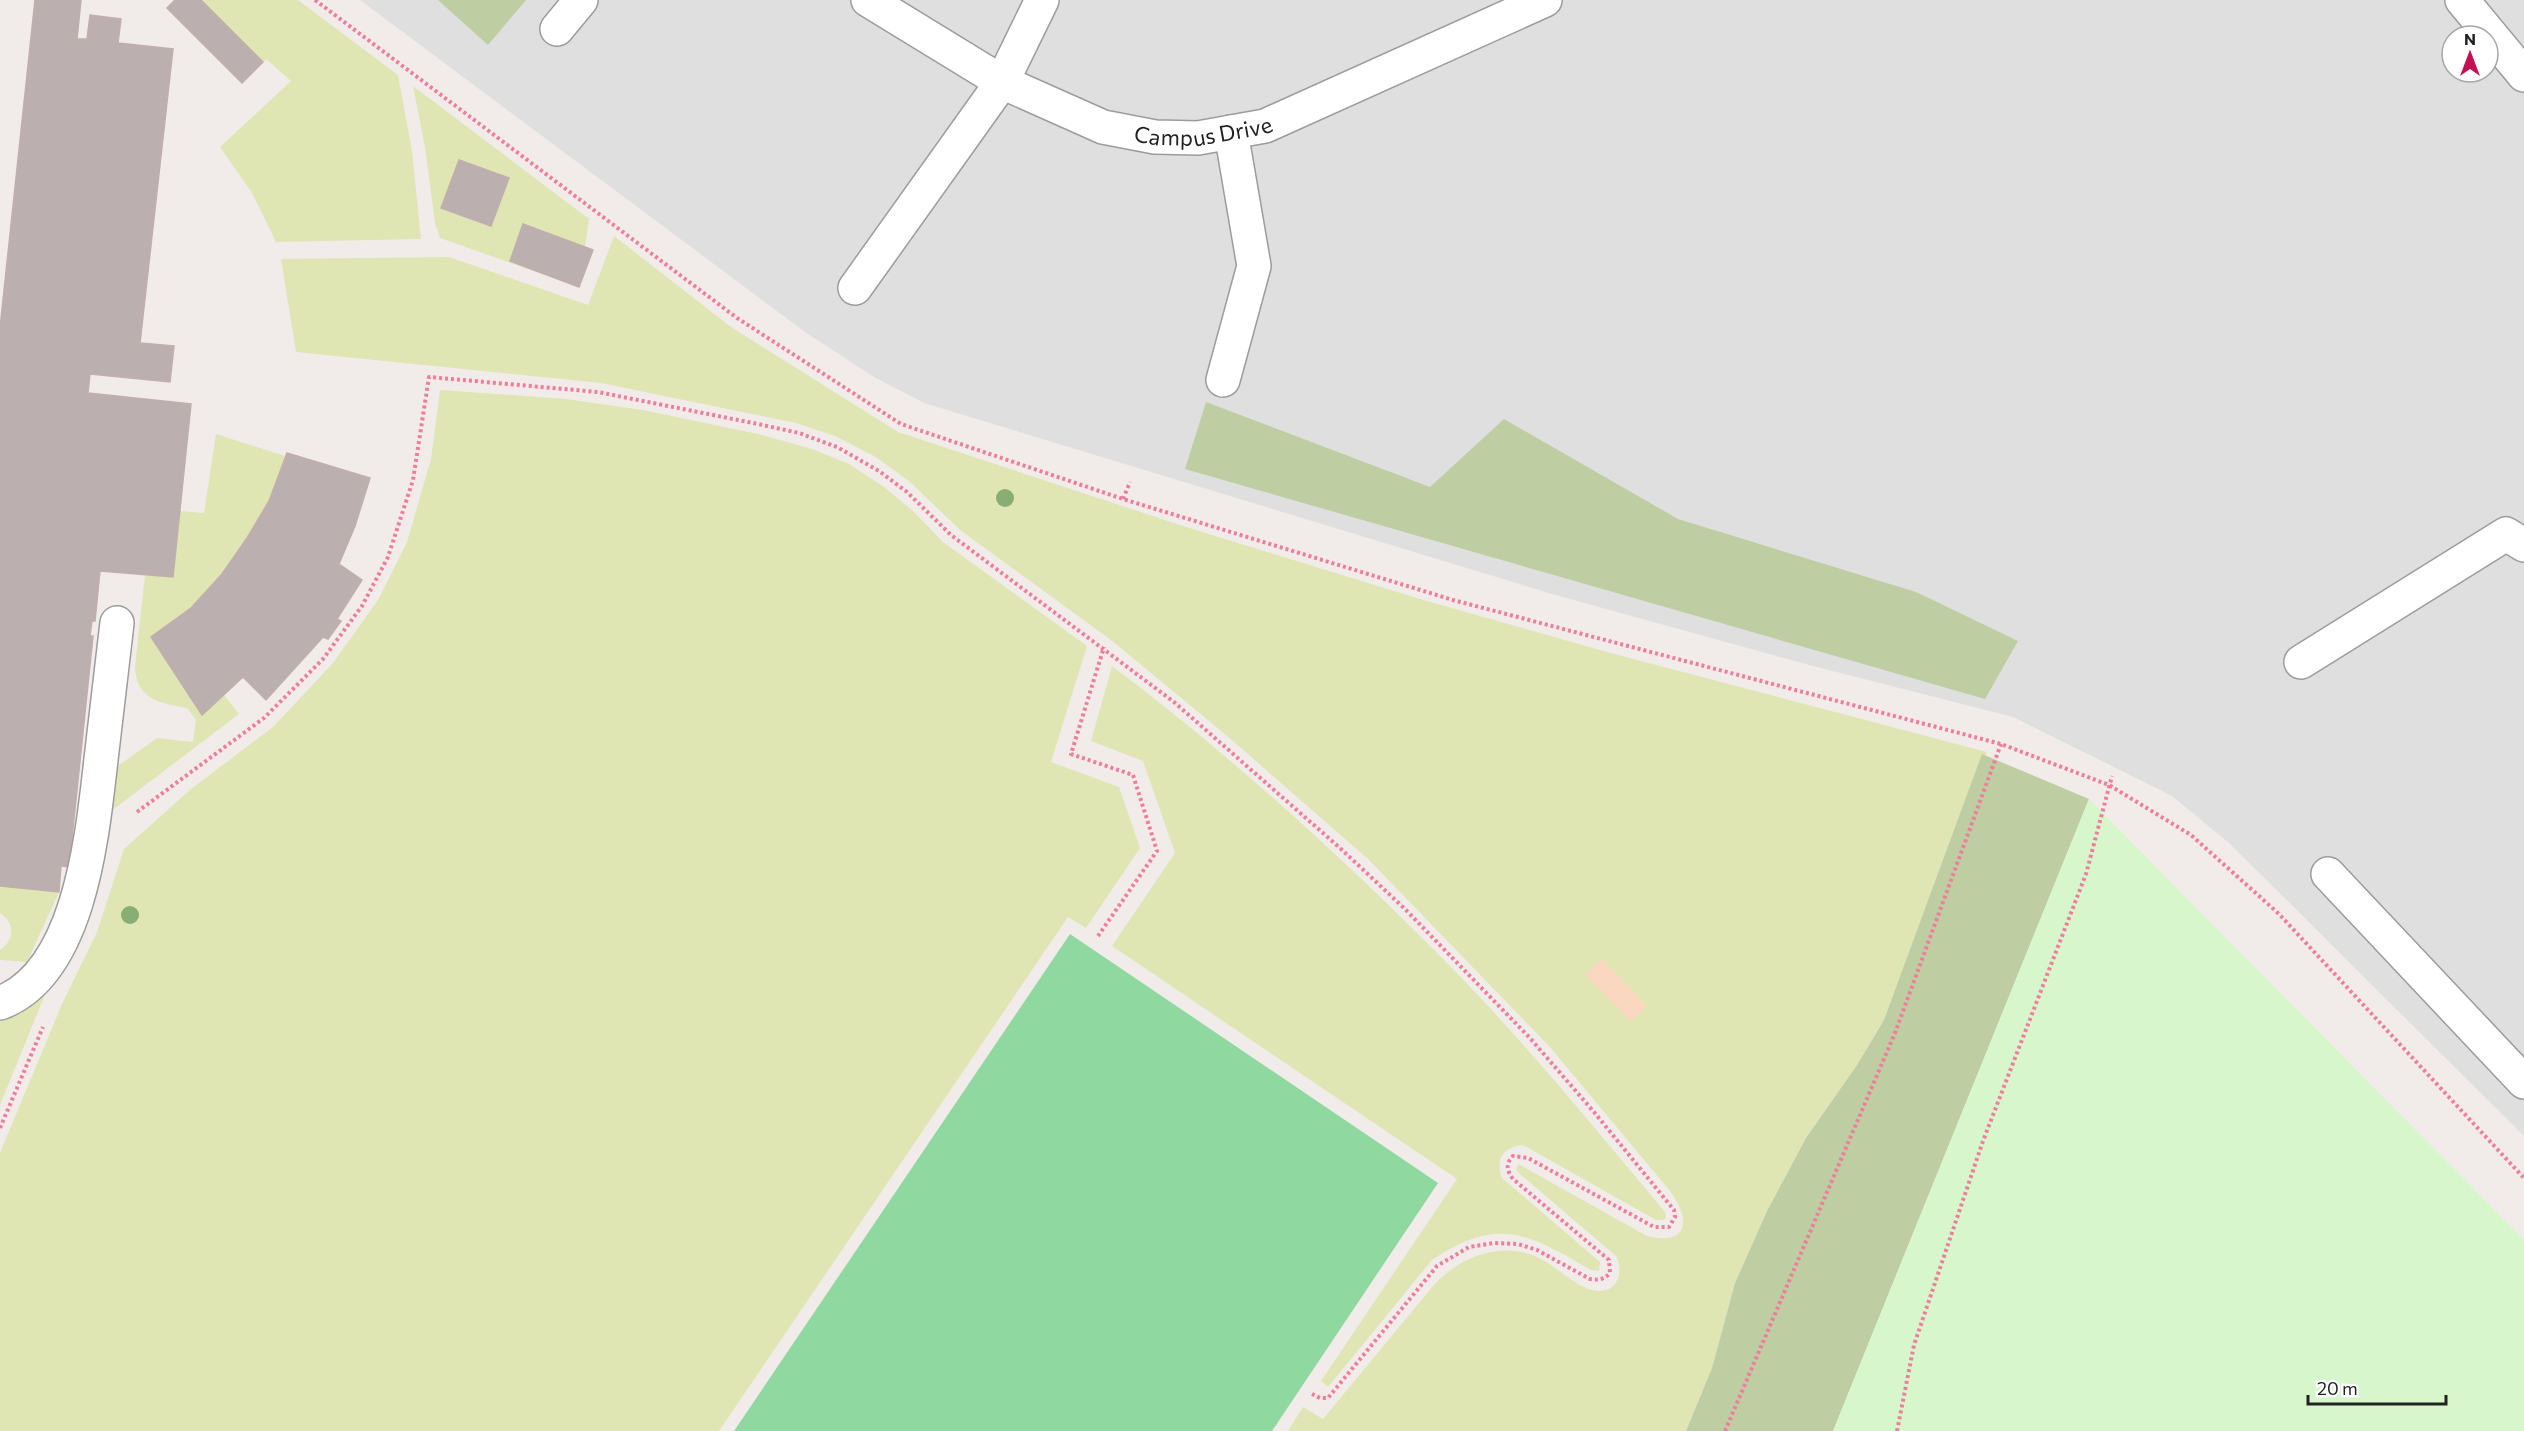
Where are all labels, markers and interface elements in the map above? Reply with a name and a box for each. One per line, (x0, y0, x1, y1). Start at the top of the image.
north arrow (2440, 24, 2500, 84)
text: N (2464, 29, 2476, 48)
street label: Campus Drive (1132, 111, 1276, 152)
scale bar (2308, 1368, 2446, 1406)
text: 20 m (2317, 1377, 2358, 1399)

